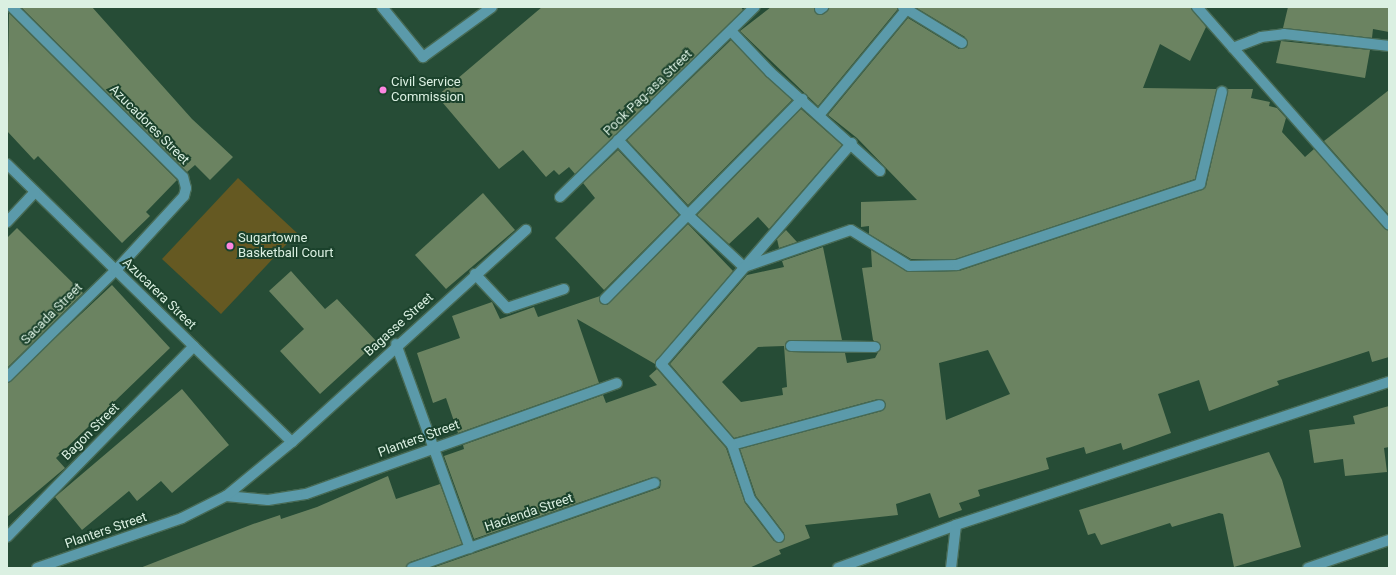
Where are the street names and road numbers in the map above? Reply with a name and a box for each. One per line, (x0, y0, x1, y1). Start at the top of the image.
street label: Pook Pag-asa Street (600, 47, 696, 139)
street label: Azucadores Street (106, 82, 192, 168)
street label: Azucarera Street (119, 255, 199, 333)
street label: Sacada Street (18, 280, 86, 348)
street label: Bagasse Street (361, 290, 437, 360)
street label: Bagon Street (59, 400, 123, 464)
street label: Planters Street (376, 417, 462, 461)
street label: Hacienda Street (483, 491, 575, 535)
street label: Planters Street (63, 510, 149, 552)

